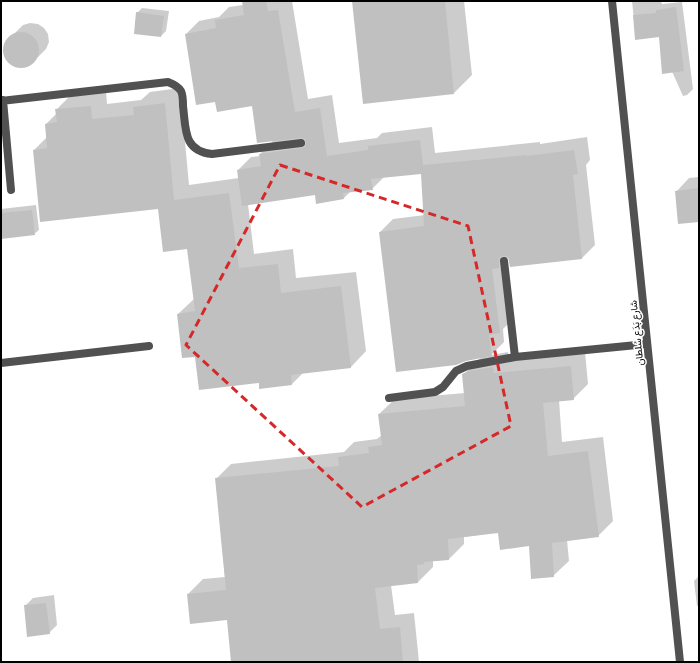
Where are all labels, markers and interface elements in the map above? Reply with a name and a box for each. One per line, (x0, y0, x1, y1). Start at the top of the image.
street label: شارع بَدَع سُلطان (626, 299, 646, 366)

